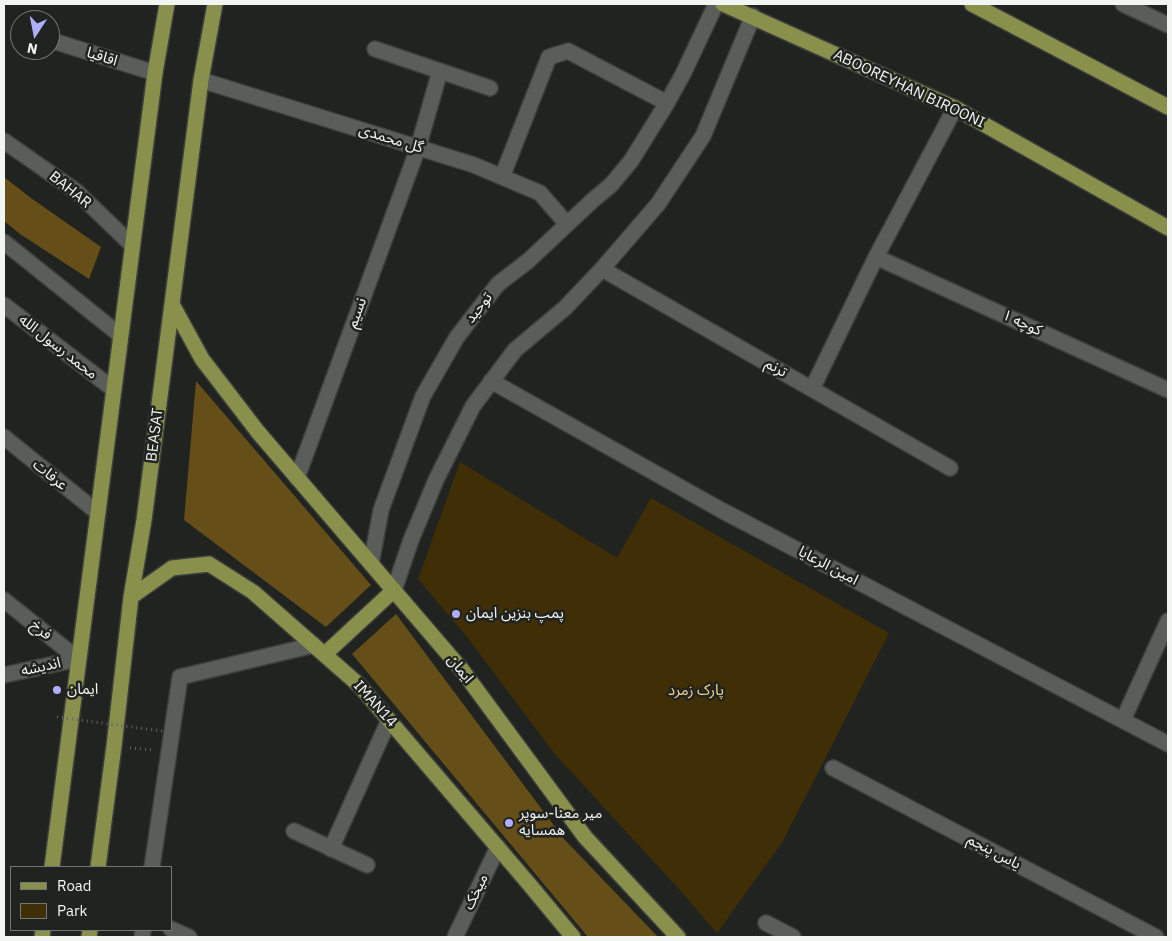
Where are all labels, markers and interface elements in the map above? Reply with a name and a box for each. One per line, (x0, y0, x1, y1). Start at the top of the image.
north arrow (10, 10, 60, 60)
text: N (26, 39, 39, 59)
street label: اقاقیا (84, 44, 120, 70)
street label: ABOOREYHAN BIROONI (830, 46, 988, 132)
street label: گل محمدی (357, 121, 425, 157)
street label: BAHAR (45, 168, 95, 212)
street label: توحید (461, 289, 497, 327)
street label: نسیم (343, 295, 371, 331)
street label: کوچه ۱ (999, 306, 1045, 340)
street label: محمد رسول الله (15, 311, 101, 383)
street label: ترنم (762, 355, 790, 381)
street label: BEASAT (143, 407, 167, 463)
street label: عرفات (29, 456, 71, 494)
street label: امین الرعایا (795, 543, 861, 589)
place label: پمپ بنزین ایمان (466, 605, 564, 623)
marker: پمپ بنزین ایمان (450, 608, 462, 620)
street label: فرخ (27, 616, 55, 644)
street label: ایمان (443, 651, 477, 687)
street label: اندیشه (20, 654, 62, 680)
street label: IMAN14 (349, 677, 401, 731)
place label: ایمان (67, 681, 98, 699)
park label: پارک زمرد (668, 682, 724, 700)
marker: ایمان (51, 684, 63, 696)
place label: میر معنا-سوپر همسایه (519, 805, 602, 840)
marker: میر معنا-سوپر همسایه (503, 817, 515, 829)
street label: یاس پنجم (964, 830, 1024, 874)
legend (10, 866, 172, 931)
street label: میخک (460, 871, 492, 913)
text: Road (57, 876, 92, 895)
text: Park (57, 901, 87, 920)

